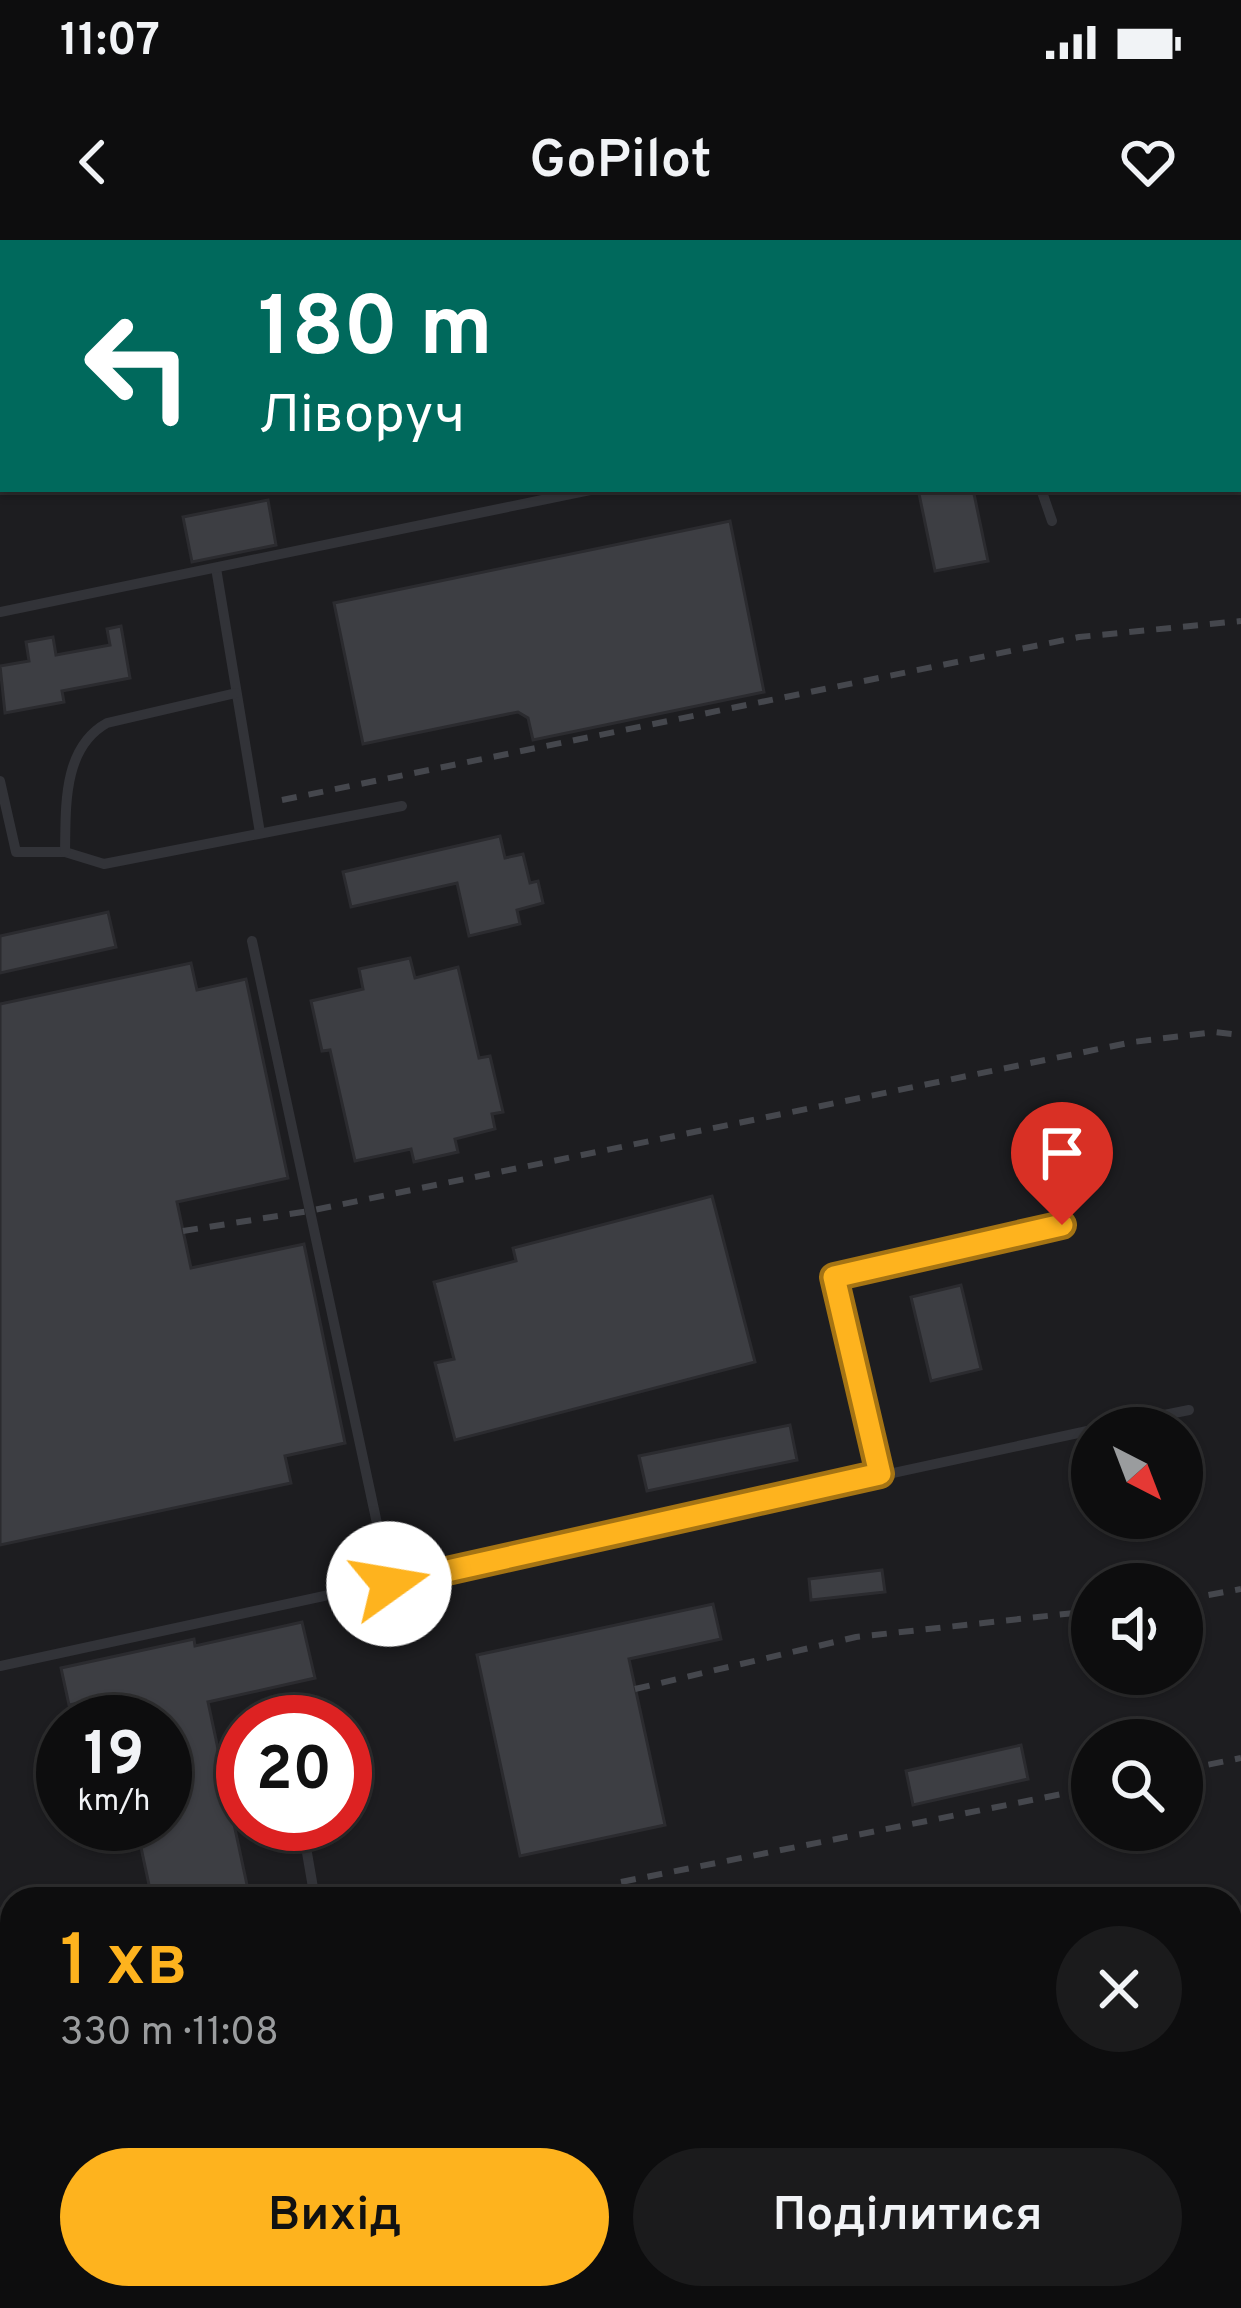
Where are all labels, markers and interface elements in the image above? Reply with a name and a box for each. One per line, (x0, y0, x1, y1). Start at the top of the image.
text: 11:07 (60, 14, 160, 71)
text: GoPilot (529, 128, 712, 197)
icon: back (60, 129, 126, 195)
icon: heart (1115, 129, 1181, 195)
text: 180 m (258, 279, 493, 385)
icon: left (60, 288, 216, 444)
text: Ліворуч (258, 383, 465, 452)
pin (1011, 1102, 1113, 1225)
icon: arrive (1029, 1120, 1095, 1186)
north arrow (1071, 1407, 1203, 1539)
map controls (1071, 1407, 1203, 1851)
position arrow (326, 1521, 452, 1647)
button: sound (1071, 1563, 1203, 1695)
speed limit sign: 20 (216, 1695, 372, 1851)
button: search (1071, 1719, 1203, 1851)
text: 19 (84, 1720, 144, 1796)
text: km/h (78, 1784, 150, 1821)
text: 1 хв (60, 1919, 188, 2011)
button: close (1056, 1926, 1182, 2052)
text: 330 m · 11:08 (60, 2010, 279, 2059)
button: Вихід (60, 2148, 609, 2286)
button: Поділитися (633, 2148, 1182, 2286)

